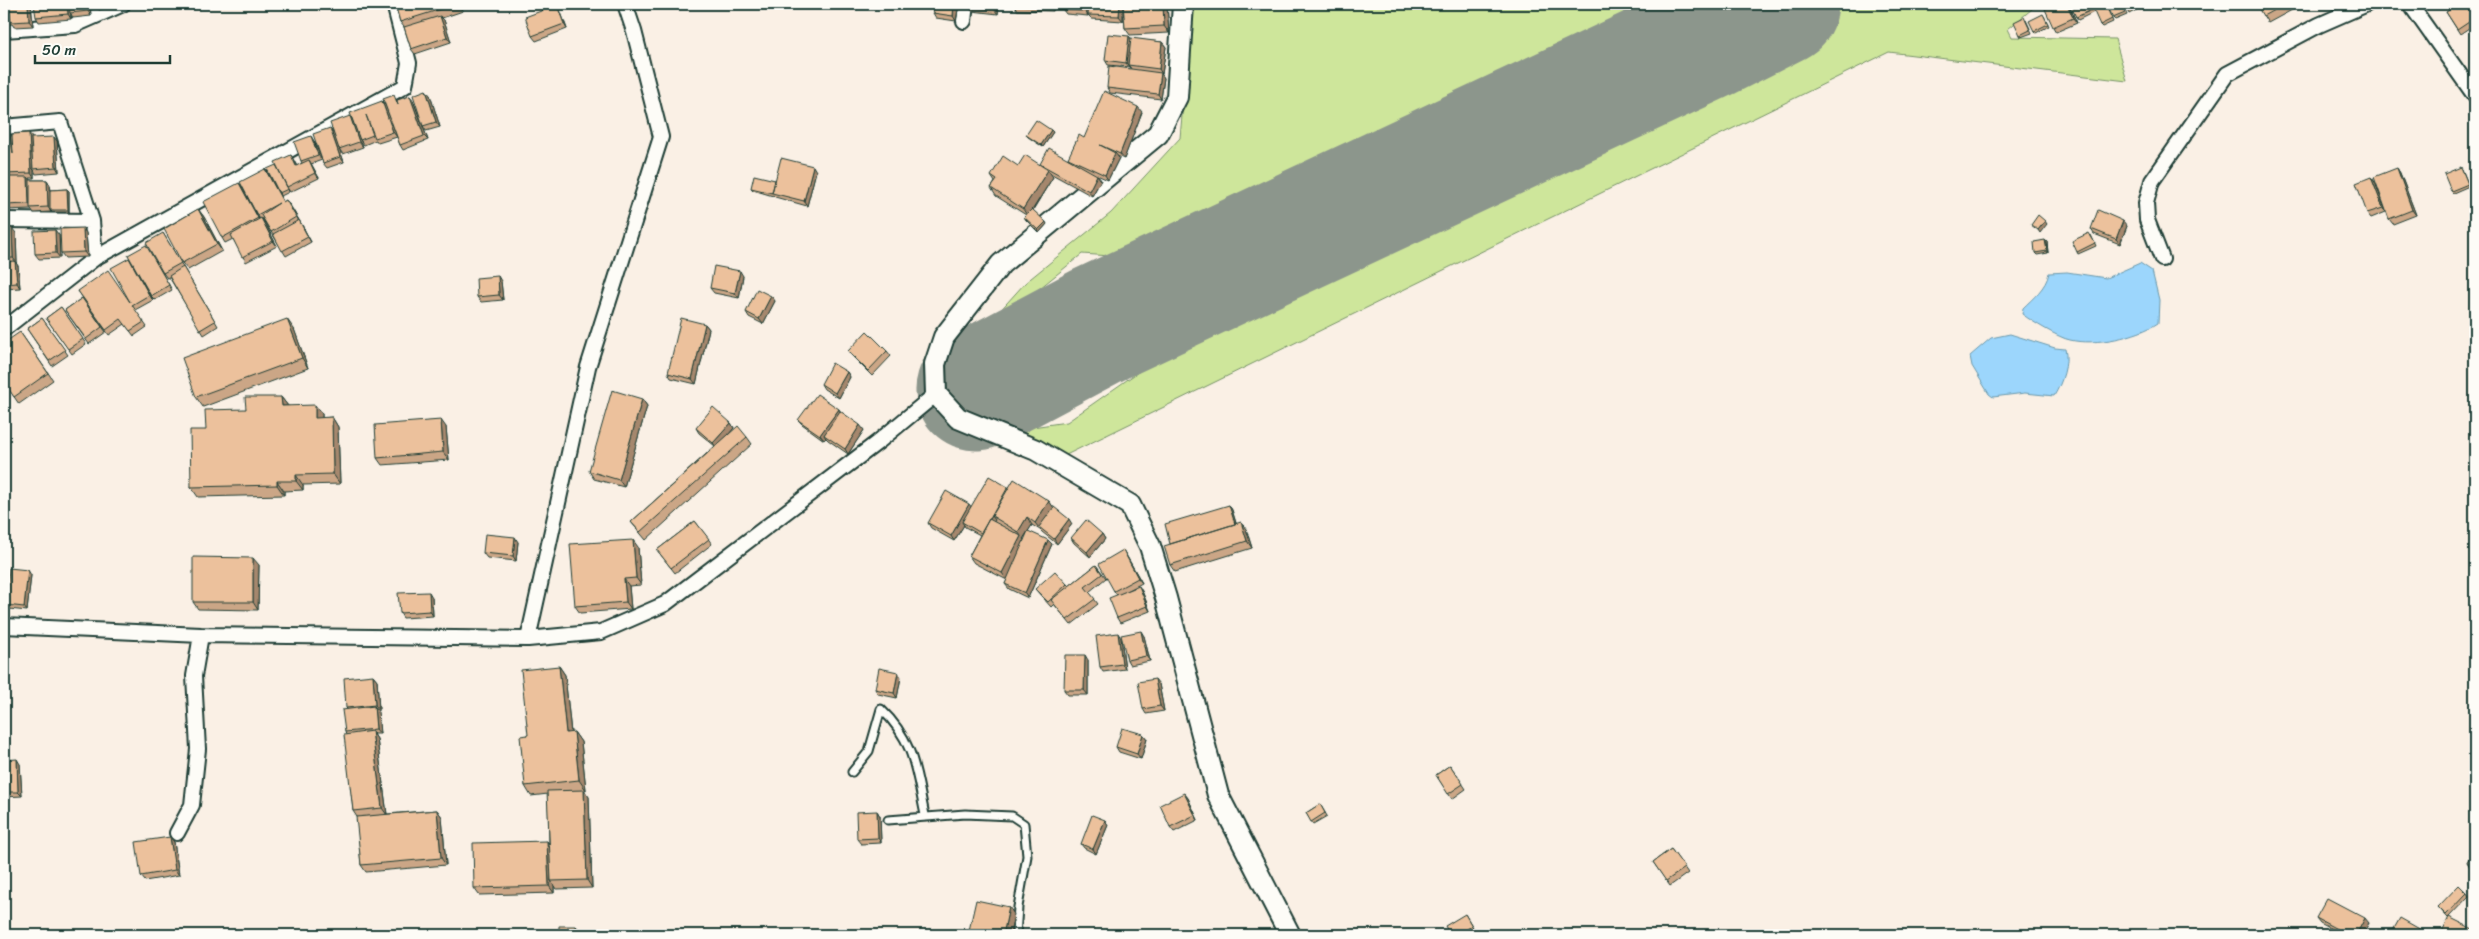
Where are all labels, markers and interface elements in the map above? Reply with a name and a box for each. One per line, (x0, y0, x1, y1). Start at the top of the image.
scale bar (35, 32, 170, 64)
text: 50 m (42, 37, 77, 63)

